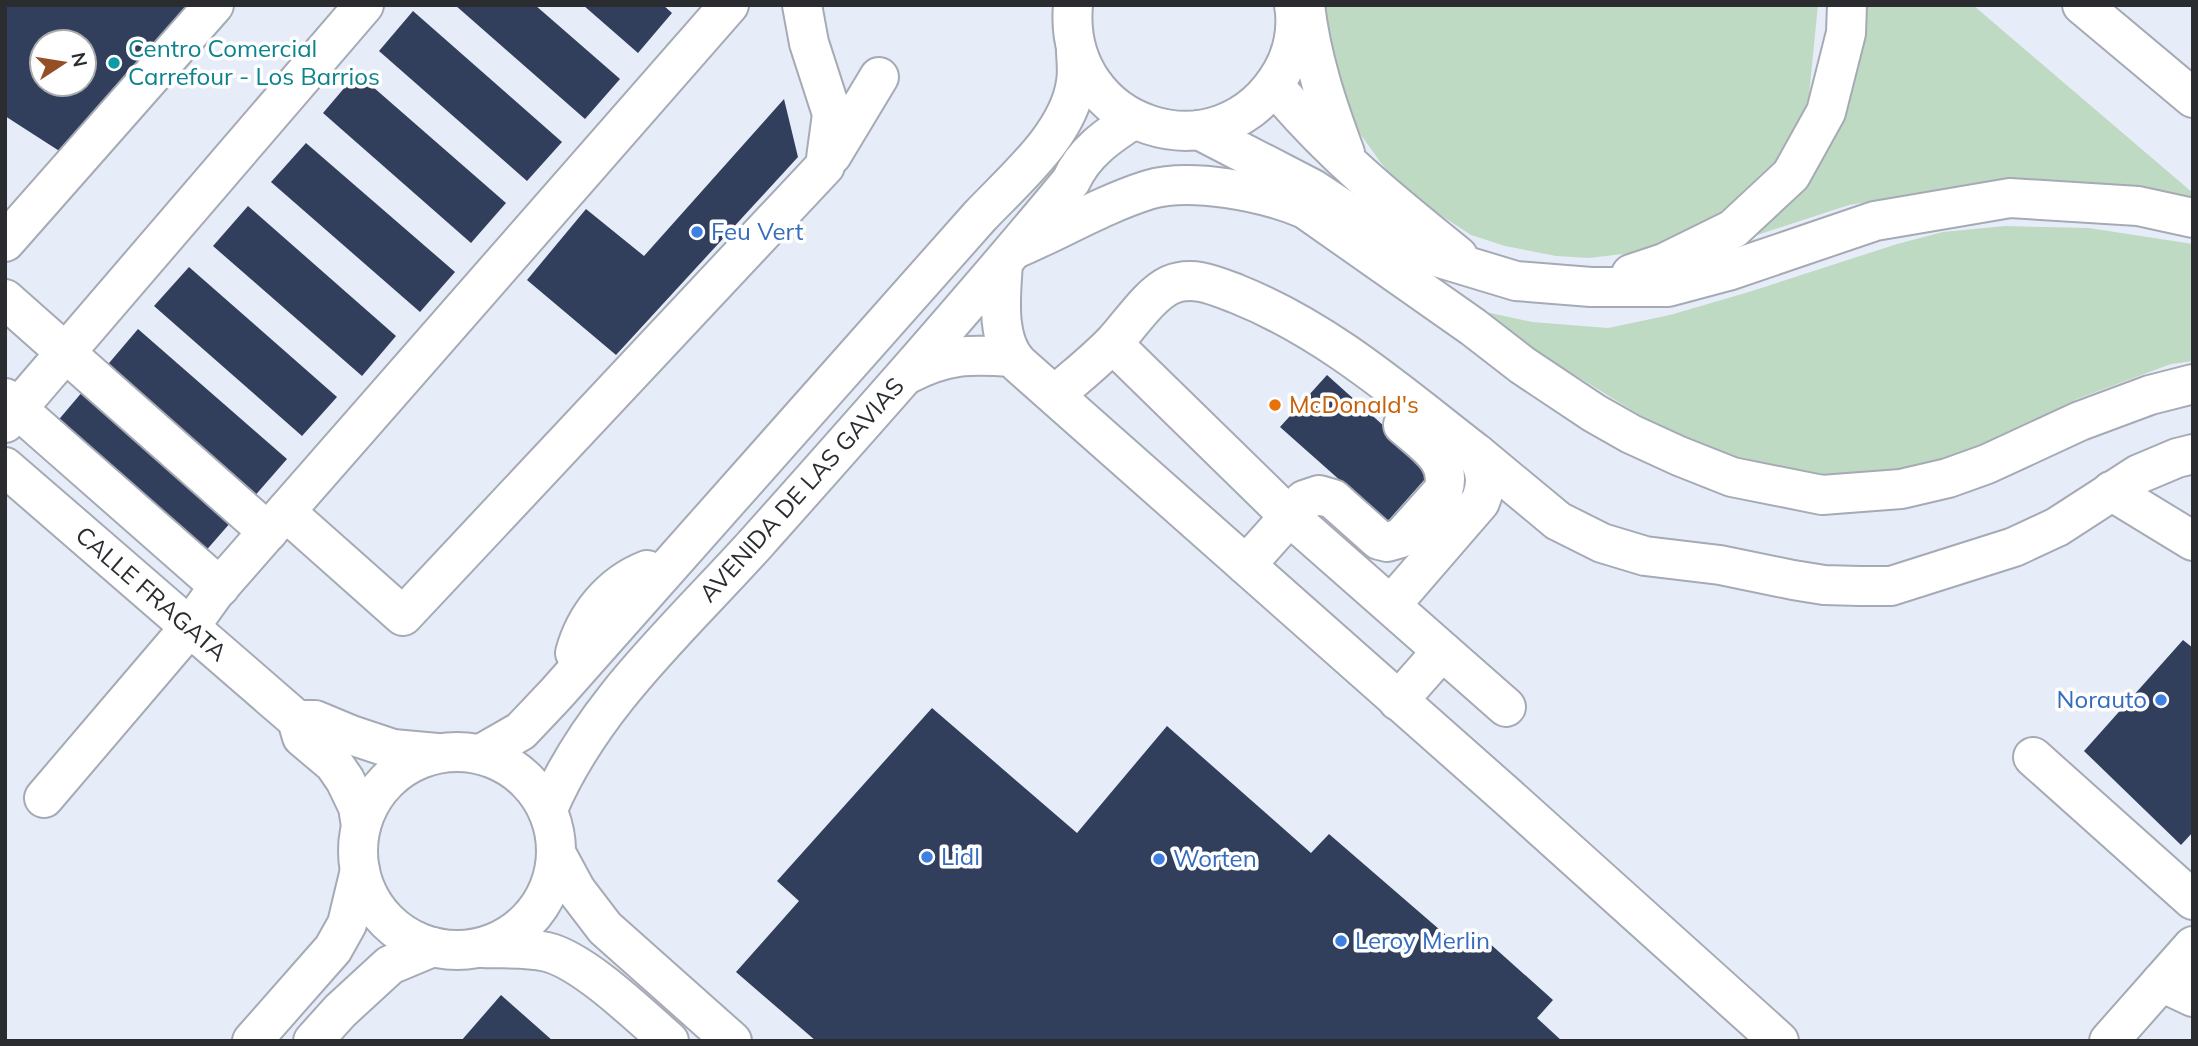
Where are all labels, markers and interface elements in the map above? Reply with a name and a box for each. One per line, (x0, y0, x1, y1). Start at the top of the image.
north arrow (28, 28, 98, 98)
place label: Centro Comercial Carrefour - Los Barrios (128, 33, 380, 91)
text: N (66, 50, 93, 69)
marker: Centro Comercial Carrefour - Los Barrios (106, 55, 122, 71)
place label: Feu Vert (711, 216, 803, 246)
marker: Feu Vert (689, 224, 705, 240)
street label: AVENIDA DE LAS GAVIAS (693, 371, 910, 608)
place label: McDonald's (1289, 389, 1419, 419)
marker: McDonald's (1267, 397, 1283, 413)
street label: CALLE FRAGATA (70, 519, 234, 667)
place label: Norauto (2057, 684, 2147, 714)
marker: Norauto (2153, 692, 2169, 708)
place label: Lidl (941, 841, 980, 871)
place label: Worten (1173, 843, 1257, 873)
marker: Lidl (919, 849, 935, 865)
marker: Worten (1151, 851, 1167, 867)
place label: Leroy Merlin (1355, 925, 1490, 955)
marker: Leroy Merlin (1333, 933, 1349, 949)

